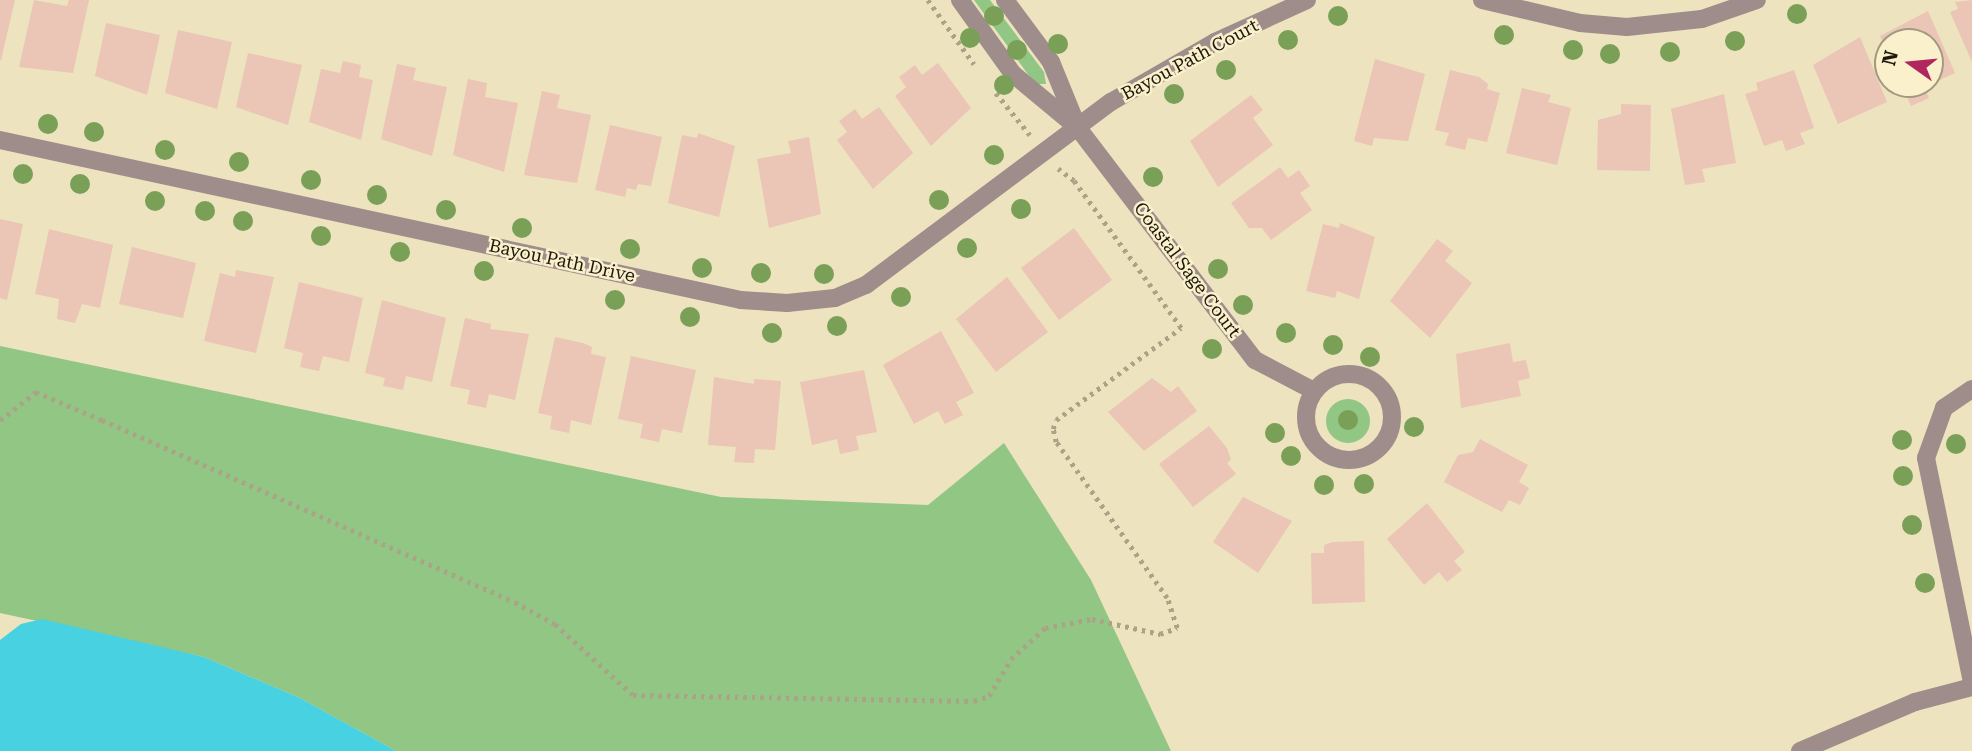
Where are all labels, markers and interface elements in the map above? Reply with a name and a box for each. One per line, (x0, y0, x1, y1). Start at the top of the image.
street label: Bayou Path Court (1118, 15, 1262, 105)
north arrow (1874, 28, 1944, 98)
text: N (1877, 48, 1903, 68)
street label: Coastal Sage Court (1129, 198, 1245, 342)
street label: Bayou Path Drive (487, 235, 637, 287)

